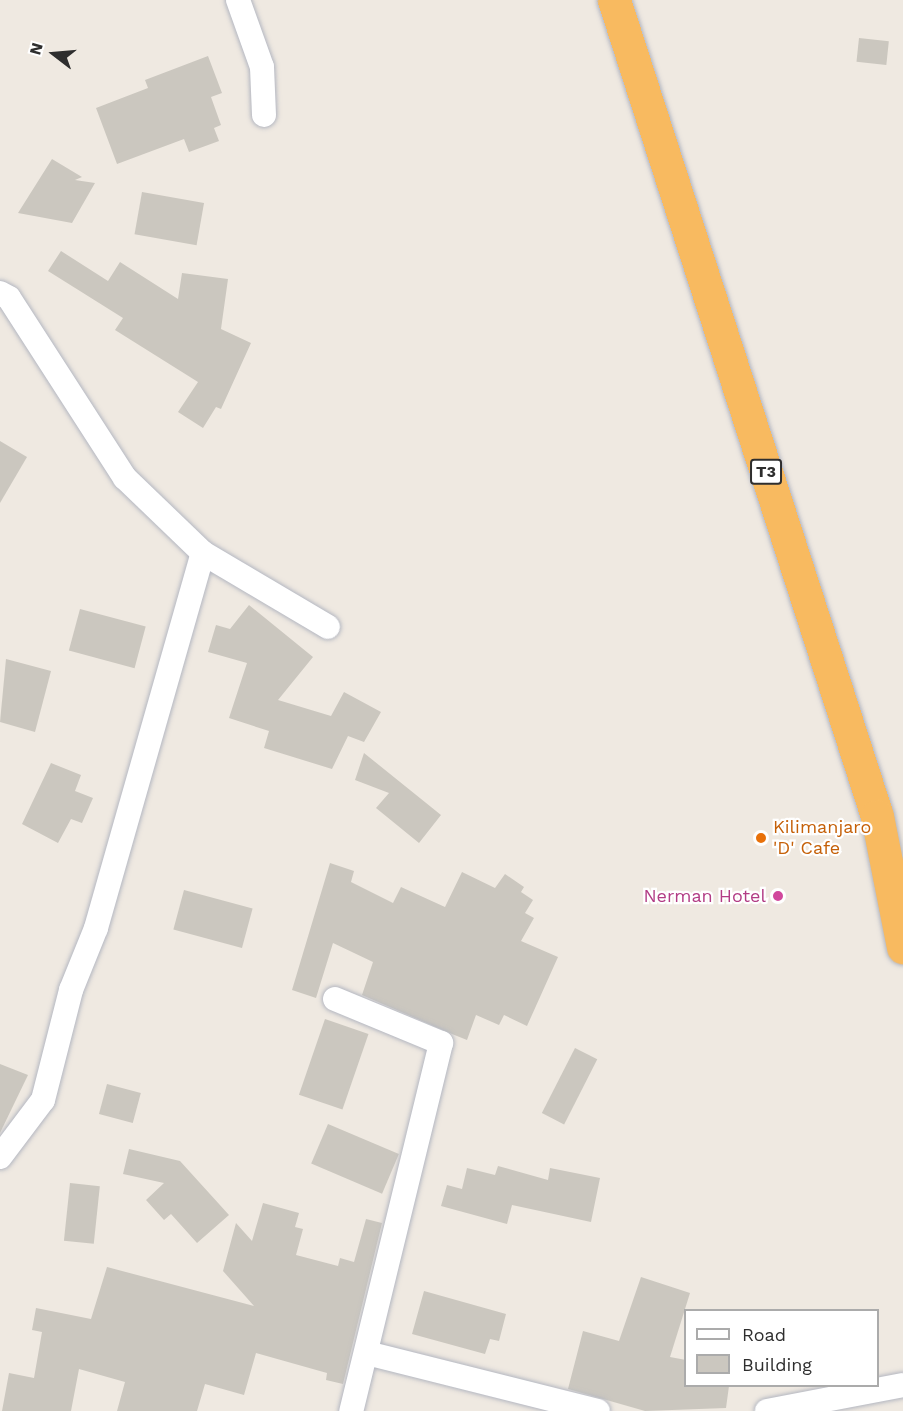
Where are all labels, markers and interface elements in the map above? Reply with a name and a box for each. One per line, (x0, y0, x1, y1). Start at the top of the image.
north arrow (24, 24, 84, 84)
text: N (25, 41, 47, 57)
road number: T3 (750, 459, 783, 485)
place label: Kilimanjaro 'D' Cafe (773, 817, 871, 860)
marker: Kilimanjaro 'D' Cafe (754, 831, 768, 845)
place label: Nerman Hotel (643, 885, 766, 907)
marker: Nerman Hotel (771, 889, 785, 903)
legend (684, 1309, 879, 1387)
text: Road (742, 1324, 786, 1345)
text: Building (742, 1354, 812, 1375)

